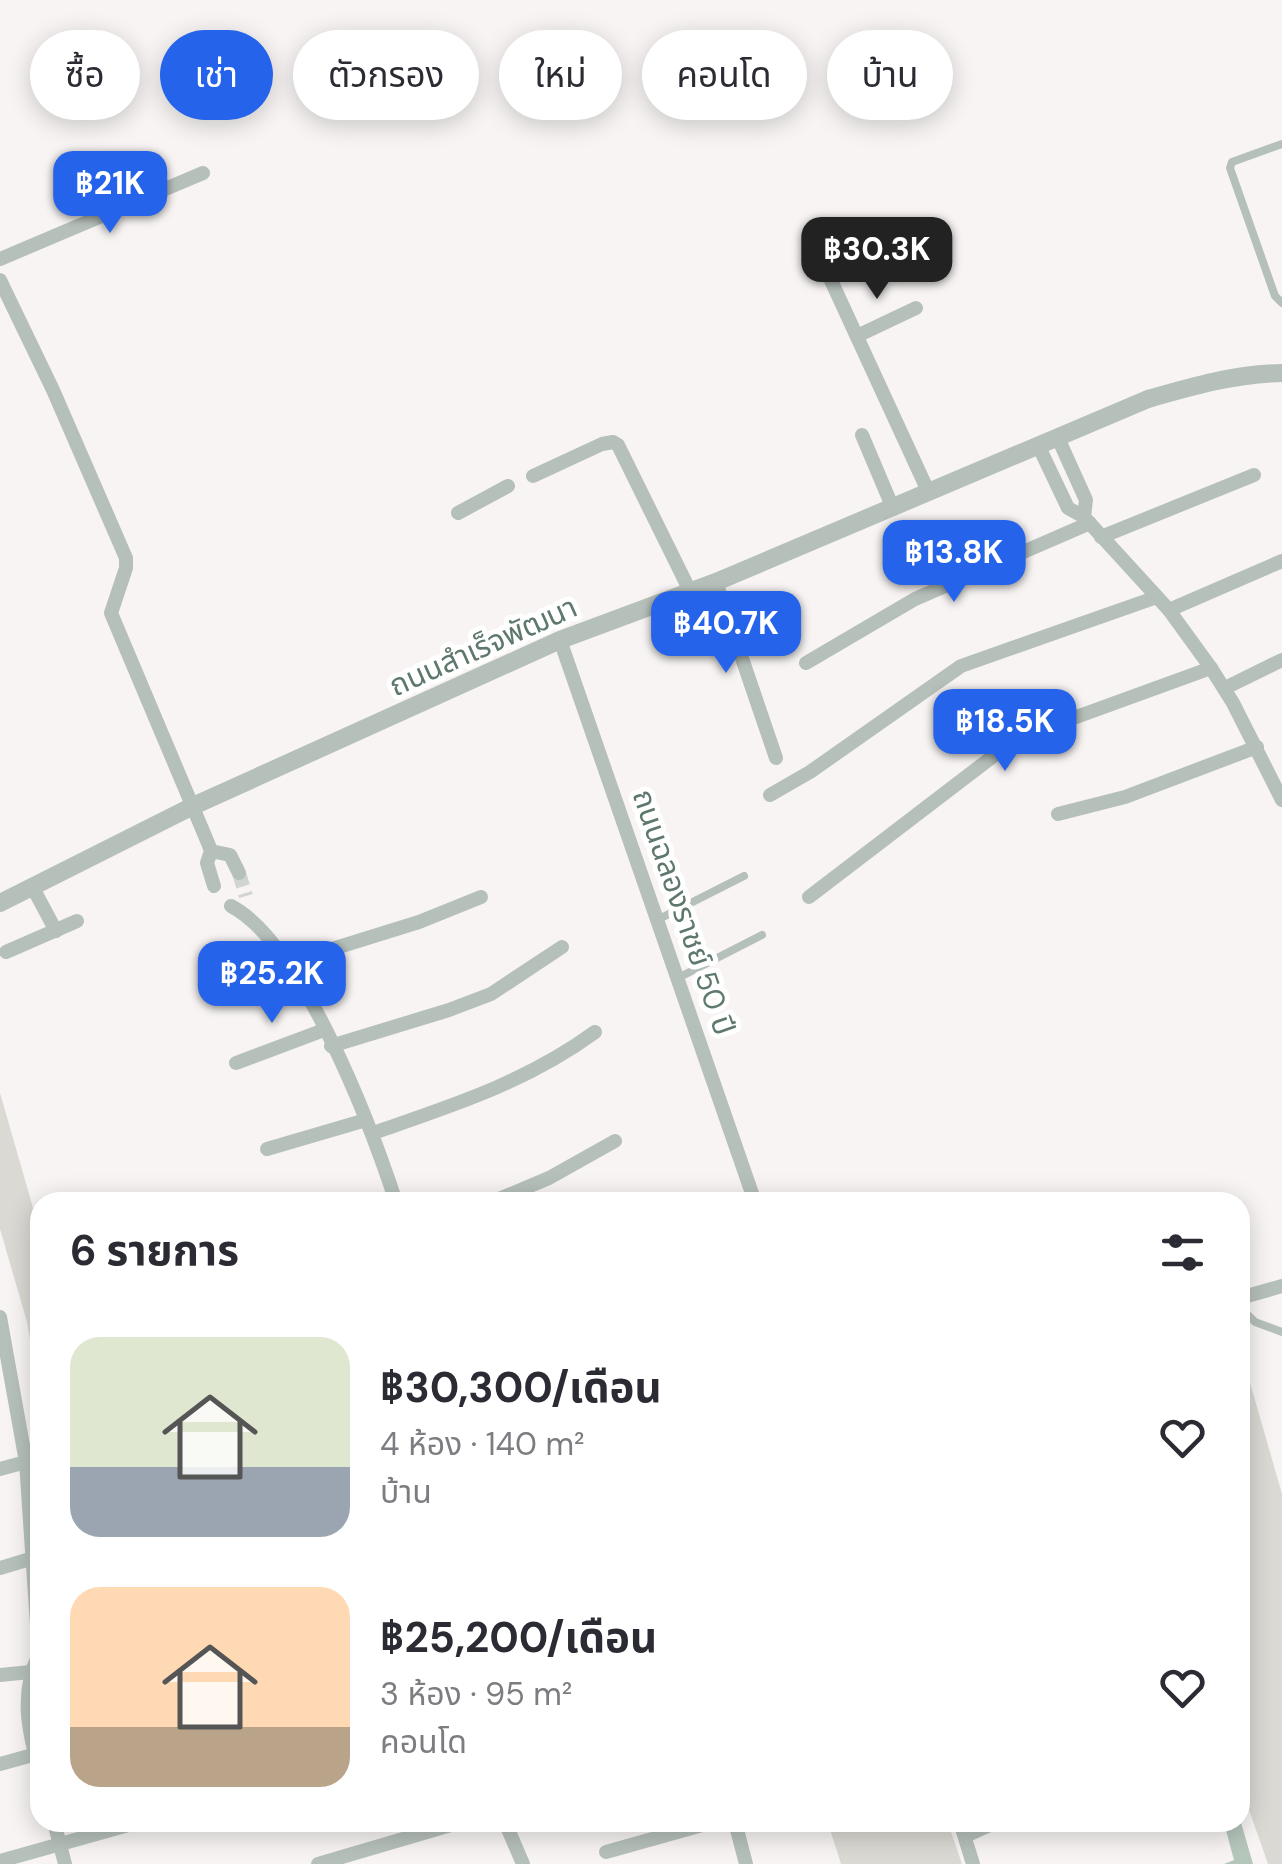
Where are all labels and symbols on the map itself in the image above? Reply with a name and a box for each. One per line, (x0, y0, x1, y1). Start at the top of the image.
pin: ฿21K (51, 151, 169, 236)
pin: ฿30.3K (796, 217, 958, 302)
pin: ฿13.8K (873, 520, 1035, 605)
street label: ถนนสำเร็จพัฒนา (383, 587, 583, 705)
pin: ฿40.7K (645, 591, 807, 676)
pin: ฿18.5K (924, 689, 1086, 774)
street label: ถนนฉลองราชย์ 50 ปี (624, 784, 744, 1040)
pin: ฿25.2K (191, 941, 353, 1026)

